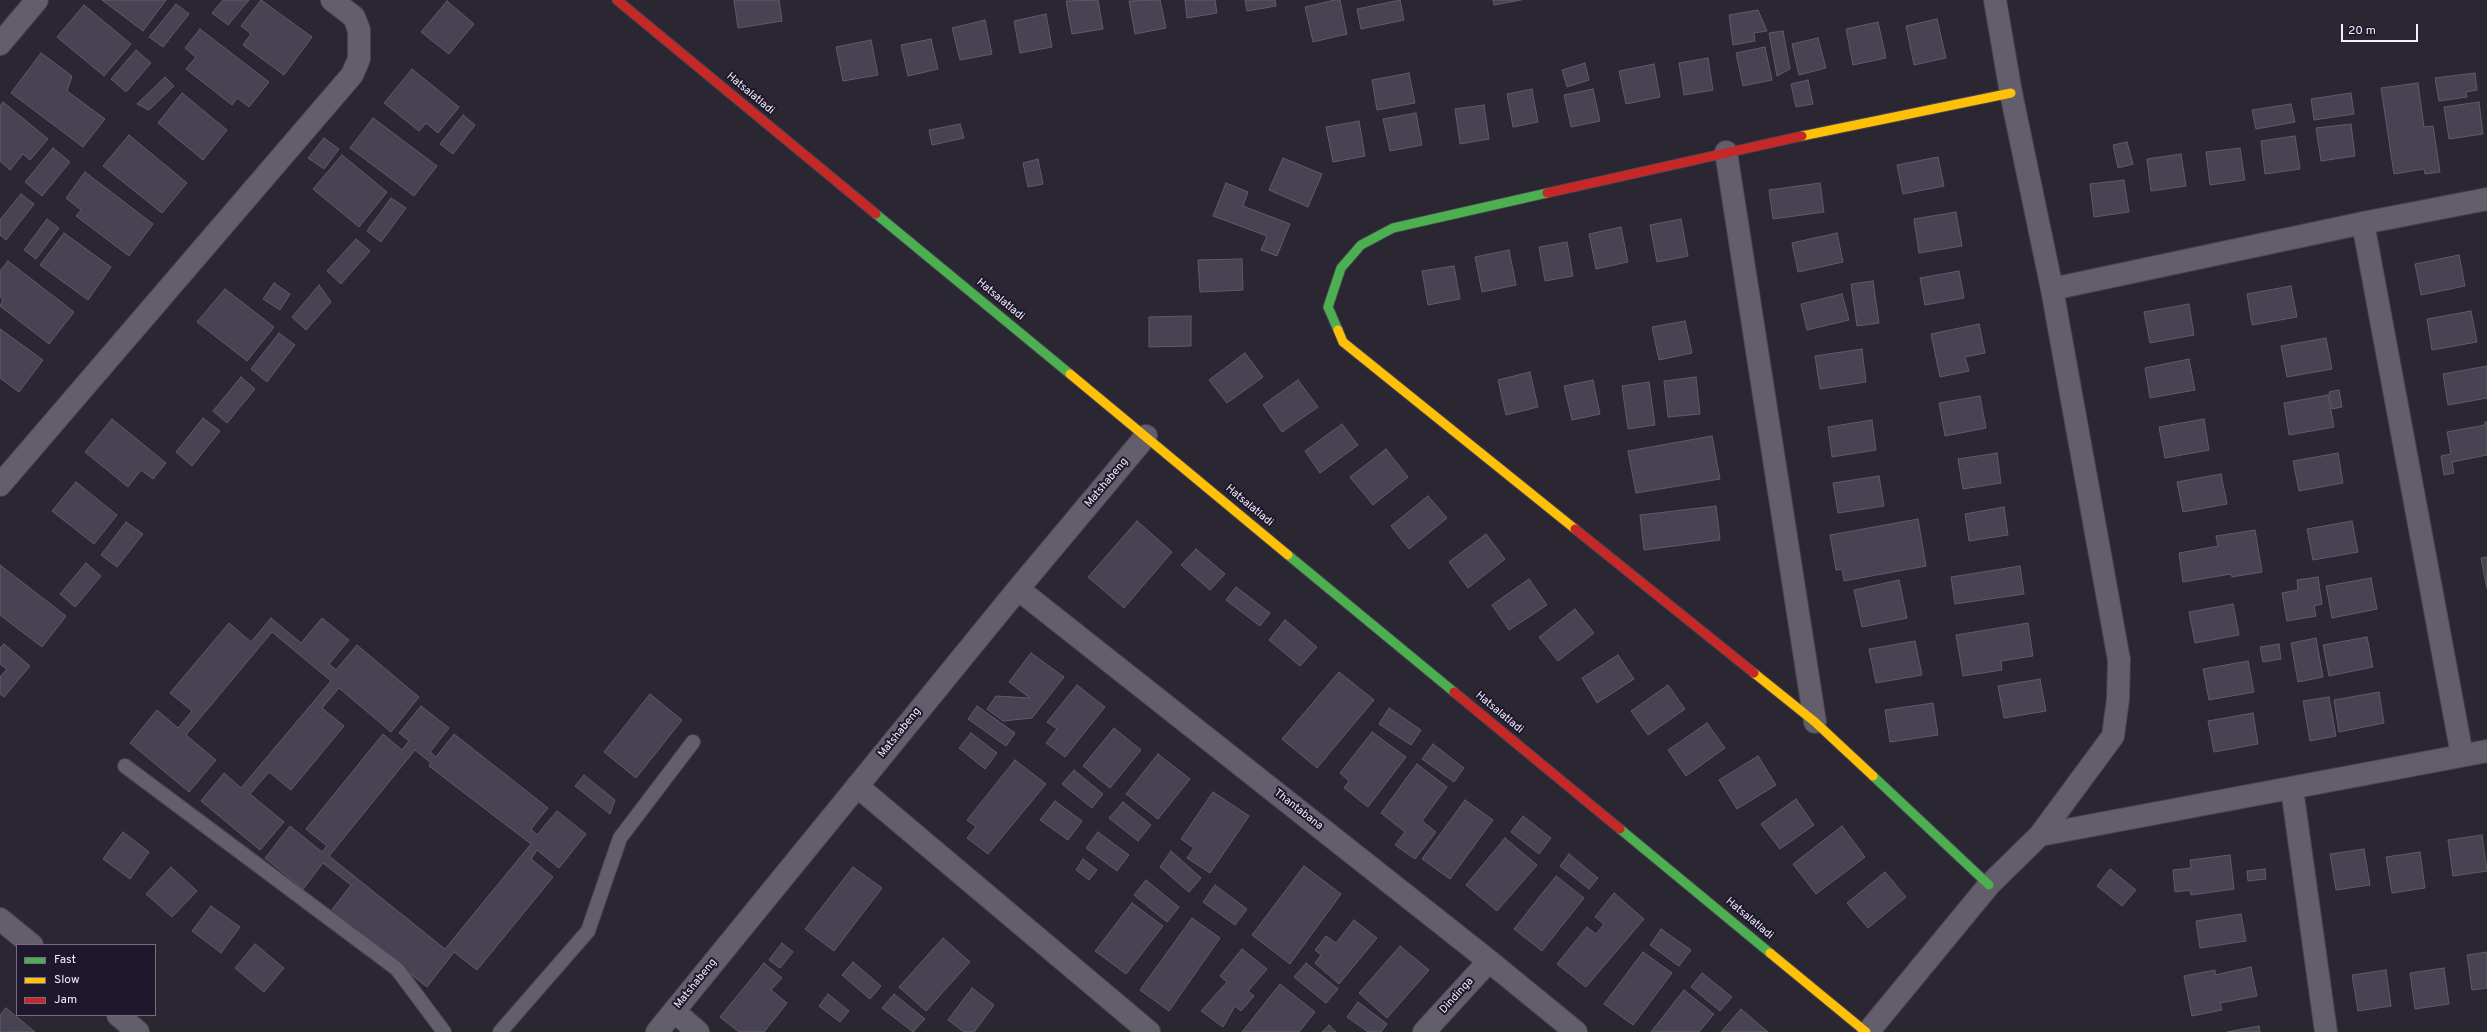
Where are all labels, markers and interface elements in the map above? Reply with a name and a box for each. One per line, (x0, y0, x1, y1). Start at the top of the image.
scale bar (2343, 16, 2420, 42)
text: 20 m (2348, 23, 2376, 39)
street label: Hatsalatladi (723, 70, 777, 118)
street label: Hatsalatladi (973, 276, 1027, 324)
street label: Matshabeng (1083, 456, 1131, 510)
street label: Hatsalatladi (1222, 482, 1276, 530)
street label: Hatsalatladi (1472, 689, 1526, 737)
street label: Matshabeng (876, 705, 924, 761)
street label: Thantabana (1271, 787, 1325, 833)
street label: Hatsalatladi (1722, 895, 1776, 943)
legend (16, 944, 156, 1016)
text: Fast (54, 952, 76, 968)
street label: Matshabeng (672, 956, 720, 1012)
text: Slow (54, 972, 80, 988)
street label: Dindinga (1437, 975, 1477, 1017)
text: Jam (54, 992, 77, 1008)

